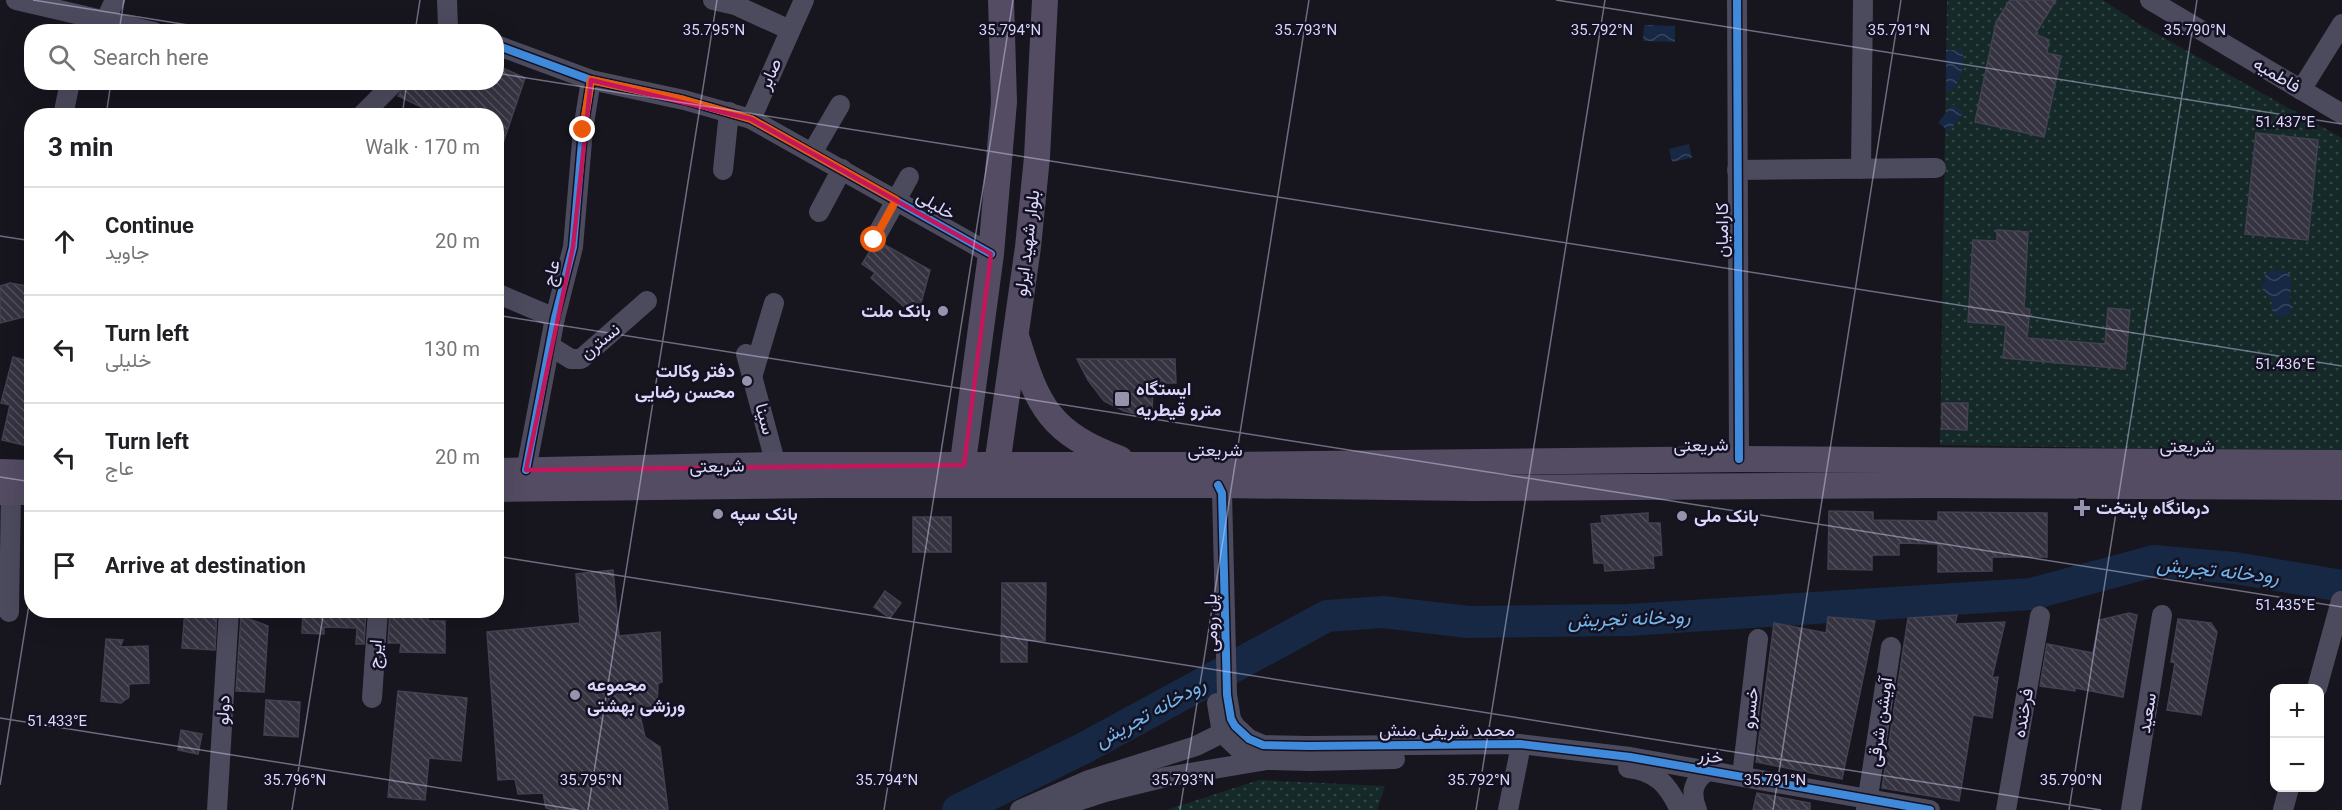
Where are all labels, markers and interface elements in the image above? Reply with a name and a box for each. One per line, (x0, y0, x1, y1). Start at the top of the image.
text: 35.795°N (683, 21, 745, 39)
text: 35.794°N (979, 21, 1041, 39)
text: 35.793°N (1275, 21, 1337, 39)
text: 35.792°N (1571, 21, 1633, 39)
text: 35.791°N (1868, 21, 1930, 39)
text: 35.790°N (2164, 21, 2226, 39)
search box (24, 24, 504, 90)
icon: search (45, 41, 78, 74)
text: Search here (93, 45, 209, 70)
street label: فاطمیه (2250, 52, 2304, 97)
street label: صابر (753, 55, 787, 94)
text: 51.437°E (2255, 113, 2316, 131)
route end (569, 116, 595, 142)
text: 3 min (48, 132, 113, 162)
text: Walk · 170 m (365, 135, 480, 159)
street label: خلیلی (912, 185, 960, 225)
street label: بلوار شهید ایرلو (1010, 189, 1044, 297)
street label: کارامیان (1711, 203, 1733, 257)
text: Continue (105, 213, 194, 238)
icon: ahead (48, 225, 81, 258)
route start (860, 226, 886, 252)
text: 20 m (435, 229, 480, 253)
text: جاوید (105, 240, 149, 264)
street label: عاج (537, 258, 566, 289)
place label: بانک ملت (861, 300, 931, 322)
marker: بانک ملت (936, 304, 950, 318)
street label: نسترن (575, 318, 625, 364)
text: Turn left (105, 321, 189, 346)
icon: left (48, 333, 81, 366)
text: 130 m (424, 337, 480, 361)
text: خلیلی (105, 348, 151, 372)
text: 51.436°E (2255, 355, 2316, 373)
place label: دفتر وکالت محسن رضایی (635, 360, 735, 403)
marker: دفتر وکالت محسن رضایی (740, 374, 754, 388)
place label: ایستگاه مترو قیطریه (1136, 378, 1222, 421)
marker: ایستگاه مترو قیطریه (1113, 390, 1131, 408)
street label: سینا (751, 401, 780, 437)
text: Turn left (105, 429, 189, 454)
street label: شریعتی (1673, 434, 1729, 456)
street label: شریعتی (2159, 435, 2215, 457)
street label: شریعتی (1187, 439, 1243, 461)
icon: left (48, 441, 81, 474)
text: 20 m (435, 445, 480, 469)
street label: شریعتی (689, 455, 745, 477)
text: عاج (105, 456, 134, 480)
place label: درمانگاه پایتخت (2096, 497, 2210, 520)
marker: درمانگاه پایتخت (2073, 499, 2091, 517)
place label: بانک سپه (730, 503, 798, 526)
place label: بانک ملی (1694, 505, 1759, 527)
marker: بانک سپه (711, 507, 725, 521)
marker: بانک ملی (1675, 509, 1689, 523)
icon: arrive (48, 549, 81, 582)
water label: رودخانه تجریش (2155, 552, 2281, 589)
text: Arrive at destination (105, 553, 306, 578)
street label: پل رومی (1199, 594, 1224, 652)
text: 51.435°E (2255, 596, 2316, 614)
water label: رودخانه تجریش (1567, 604, 1691, 633)
street label: ایرج (363, 639, 388, 669)
water label: رودخانه تجریش (1090, 672, 1210, 753)
place label: مجموعه ورزشی بهشتی (587, 674, 685, 717)
street label: آویشن شرقی (1863, 674, 1897, 768)
map controls (2270, 684, 2324, 792)
button: + (2270, 684, 2324, 738)
street label: خسرو (1737, 686, 1763, 730)
street label: فرخنده (2008, 687, 2038, 739)
marker: مجموعه ورزشی بهشتی (568, 688, 582, 702)
street label: سعید (2133, 691, 2160, 735)
street label: دولو (211, 695, 235, 725)
text: 51.433°E (27, 712, 88, 730)
street label: محمد شریفی منش (1379, 719, 1515, 741)
button: − (2270, 738, 2324, 792)
street label: خزر (1696, 743, 1725, 769)
text: 35.796°N (264, 771, 326, 789)
text: 35.795°N (560, 771, 622, 789)
text: 35.794°N (856, 771, 918, 789)
text: 35.793°N (1152, 771, 1214, 789)
text: 35.792°N (1448, 771, 1510, 789)
text: 35.791°N (1744, 771, 1806, 789)
text: 35.790°N (2040, 771, 2102, 789)

